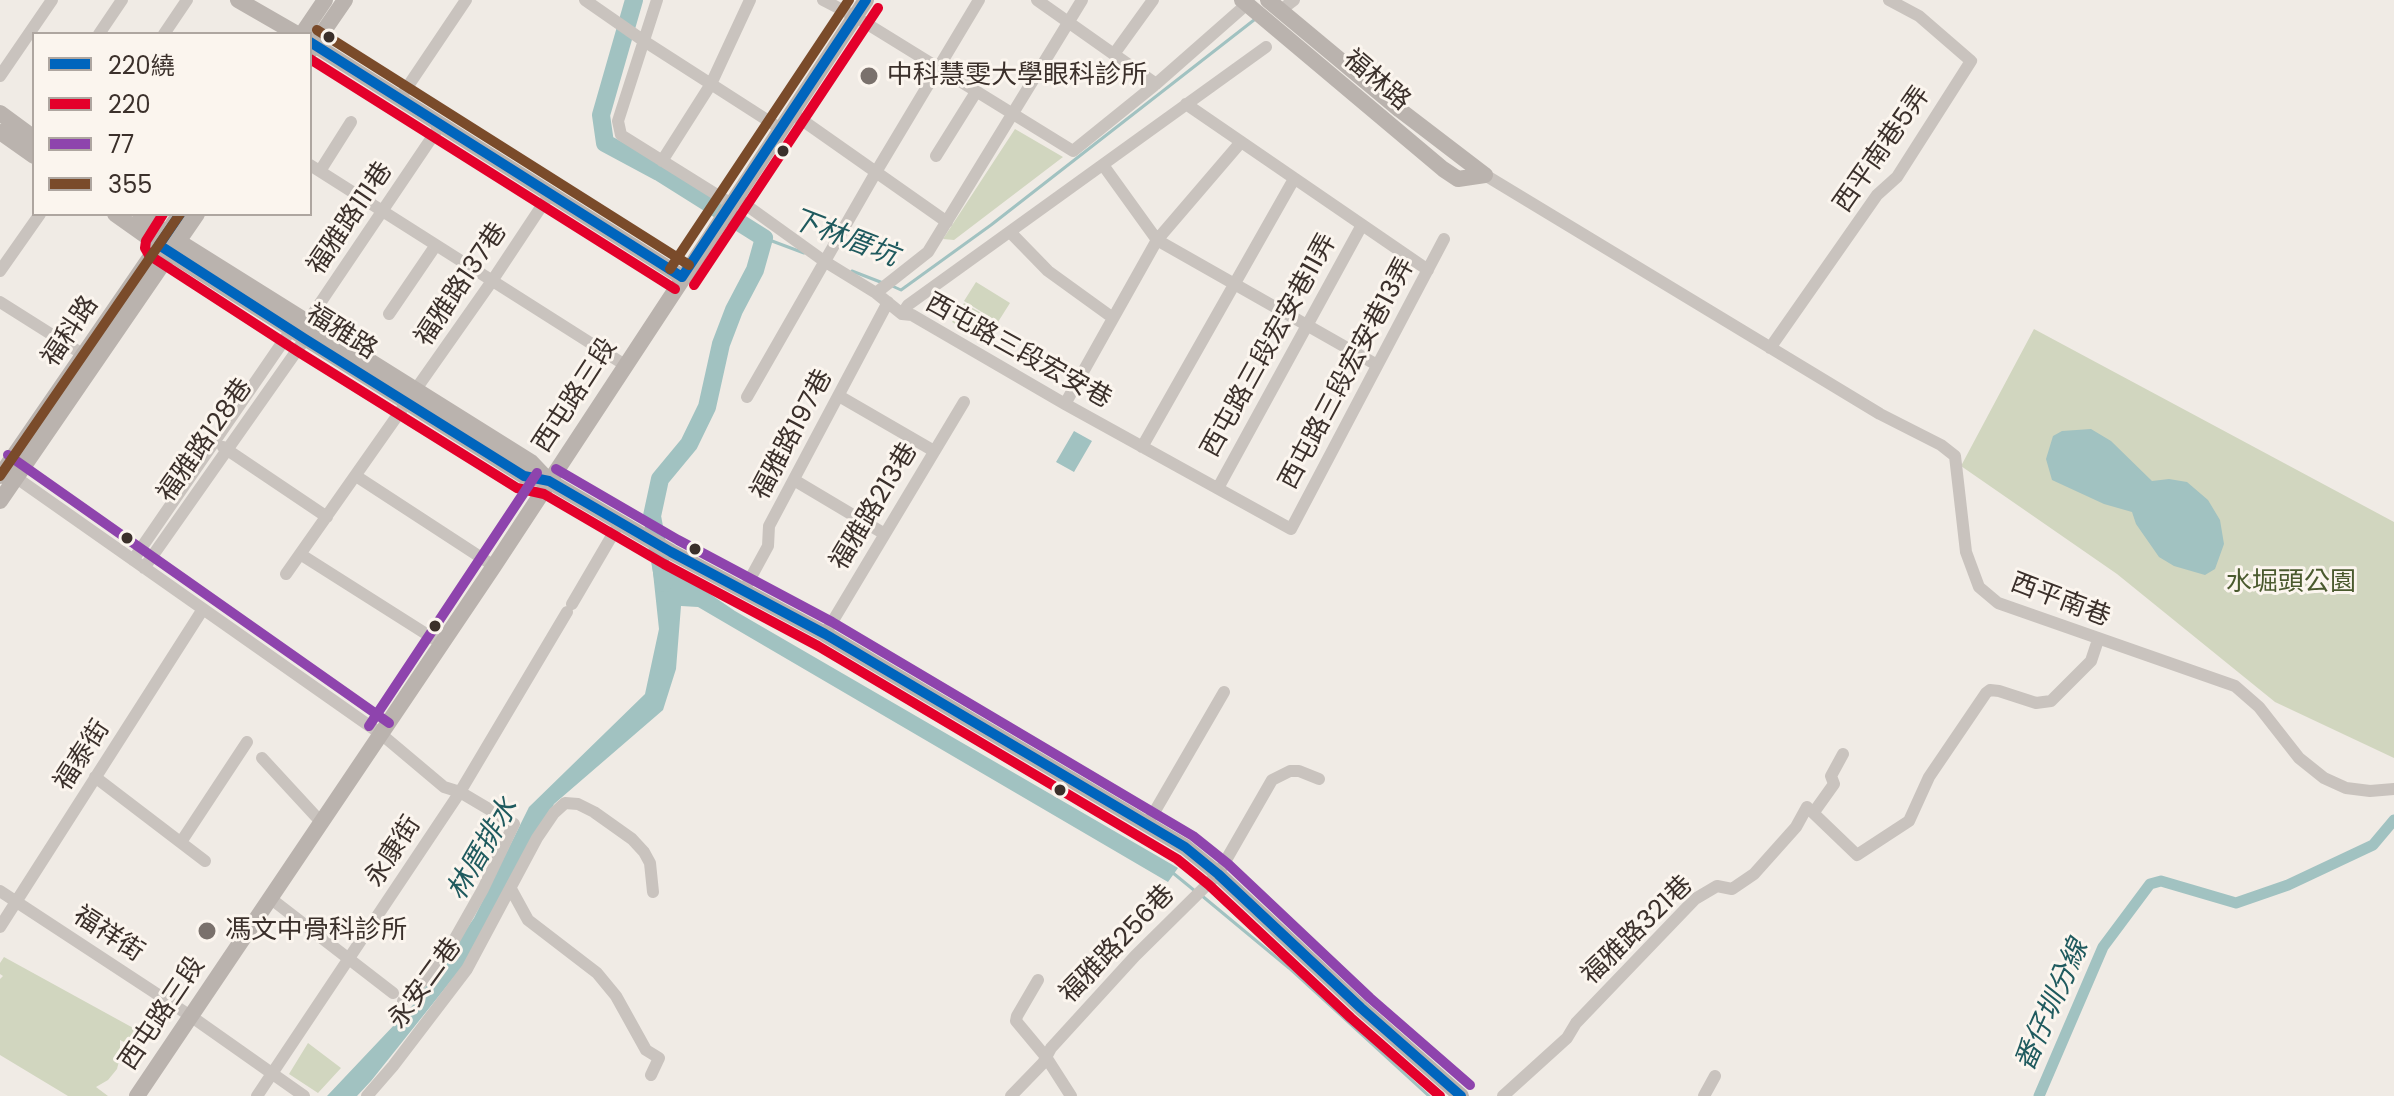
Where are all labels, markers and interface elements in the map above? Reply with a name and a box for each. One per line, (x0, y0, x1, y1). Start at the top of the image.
unlabelled marker (321, 29, 337, 45)
legend (32, 32, 312, 216)
street label: 福林路 (1336, 44, 1416, 118)
text: 220繞 (108, 49, 175, 82)
place label: 中科慧雯大學眼科診所 (887, 60, 1147, 92)
marker: 中科慧雯大學眼科診所 (858, 65, 880, 87)
street label: 西平南巷5弄 (1828, 81, 1938, 219)
text: 220 (108, 88, 151, 121)
text: 77 (108, 128, 134, 161)
unlabelled marker (775, 143, 791, 159)
street label: 福雅路111巷 (302, 157, 400, 281)
text: 355 (108, 168, 152, 201)
water label: 下林厝坑 (786, 203, 902, 275)
street label: 福雅路137巷 (409, 217, 515, 353)
street label: 西屯路三段宏安巷11弄 (1196, 229, 1344, 463)
street label: 西屯路三段宏安巷13弄 (1274, 253, 1422, 495)
street label: 西屯路三段宏安巷 (919, 288, 1117, 416)
street label: 福科路 (36, 291, 106, 373)
street label: 福雅路 (300, 299, 382, 367)
street label: 西屯路三段 (528, 333, 624, 459)
street label: 福雅路197巷 (746, 365, 840, 505)
street label: 福雅路128巷 (152, 373, 260, 509)
street label: 福雅路213巷 (825, 438, 925, 576)
unlabelled marker (119, 530, 135, 546)
unlabelled marker (687, 541, 703, 557)
park label: 水堀頭公園 (2226, 567, 2356, 599)
street label: 西平南巷 (2006, 568, 2114, 634)
unlabelled marker (427, 618, 443, 634)
street label: 福泰街 (49, 715, 117, 797)
unlabelled marker (1052, 782, 1068, 798)
water label: 林厝排水 (441, 793, 527, 907)
street label: 永康街 (360, 811, 428, 893)
street label: 福雅路321巷 (1576, 870, 1700, 992)
street label: 福雅路256巷 (1054, 880, 1182, 1010)
street label: 福祥街 (67, 901, 149, 969)
place label: 馮文中骨科診所 (225, 915, 407, 947)
marker: 馮文中骨科診所 (196, 920, 218, 942)
street label: 永安二巷 (383, 933, 469, 1035)
water label: 番仔圳分線 (2009, 935, 2097, 1077)
street label: 西屯路三段 (114, 951, 212, 1077)

